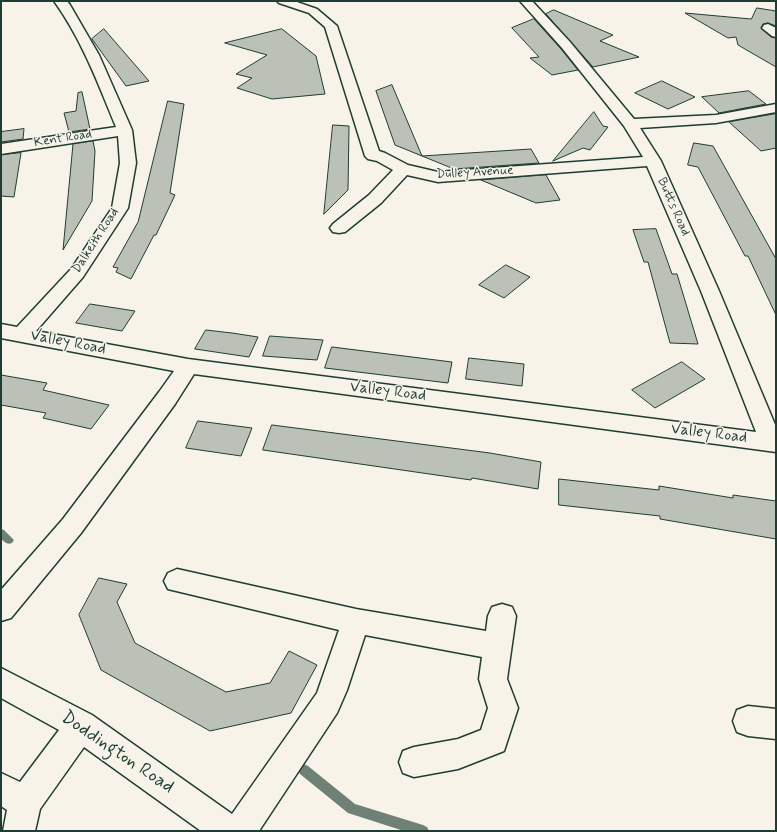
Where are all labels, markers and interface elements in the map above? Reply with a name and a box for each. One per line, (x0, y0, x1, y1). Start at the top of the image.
street label: Kent Road (33, 127, 93, 151)
street label: Dulley Avenue (436, 163, 514, 183)
street label: Butts Road (653, 175, 693, 239)
street label: Dalkeith Road (69, 205, 123, 277)
street label: Valley Road (29, 326, 107, 360)
street label: Valley Road (349, 378, 427, 406)
street label: Valley Road (670, 420, 748, 448)
street label: Doddington Road (56, 707, 178, 799)

